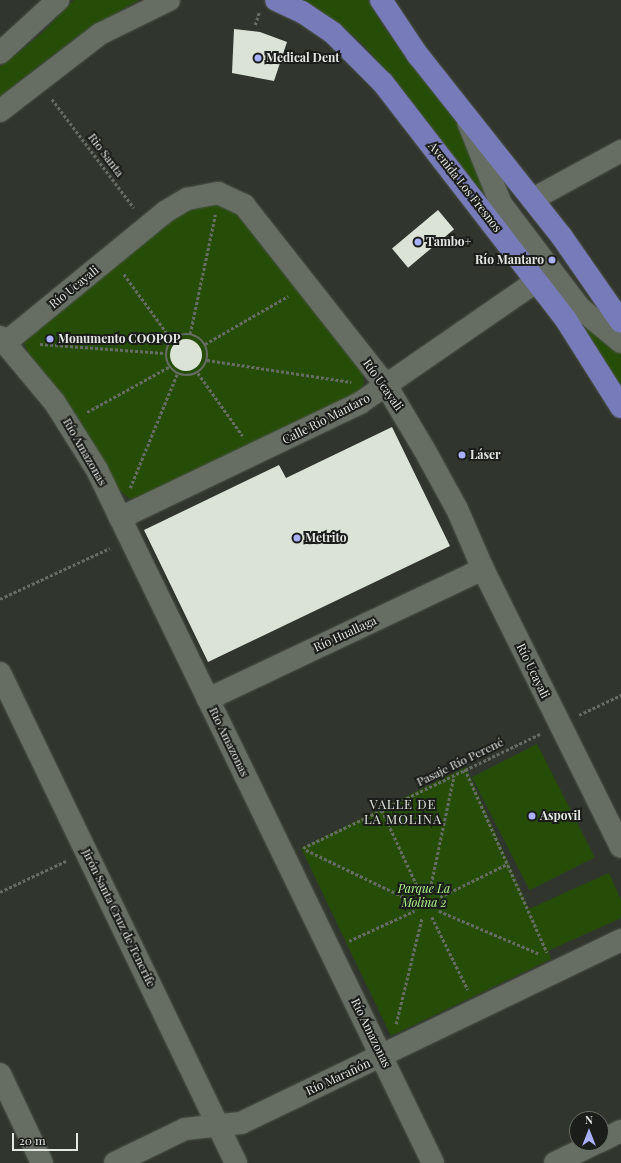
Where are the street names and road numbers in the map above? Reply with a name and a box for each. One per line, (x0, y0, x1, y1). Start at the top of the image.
street label: Rio Santa (85, 130, 127, 180)
street label: Avenida Los Fresnos (425, 139, 505, 235)
street label: Río Ucayali (46, 263, 102, 311)
street label: Río Ucayali (360, 357, 406, 413)
street label: Calle Río Mantaro (280, 391, 372, 447)
street label: Río Amazonas (60, 416, 110, 488)
street label: Río Huallaga (311, 613, 379, 655)
street label: Río Ucayali (514, 641, 552, 701)
street label: Río Amazonas (206, 705, 252, 779)
street label: Pasaje Río Perené (414, 735, 506, 789)
street label: Jirón Santa Cruz de Tenerife (79, 846, 159, 990)
street label: Río Amazonas (348, 996, 394, 1070)
street label: Río Marañón (303, 1056, 373, 1098)

